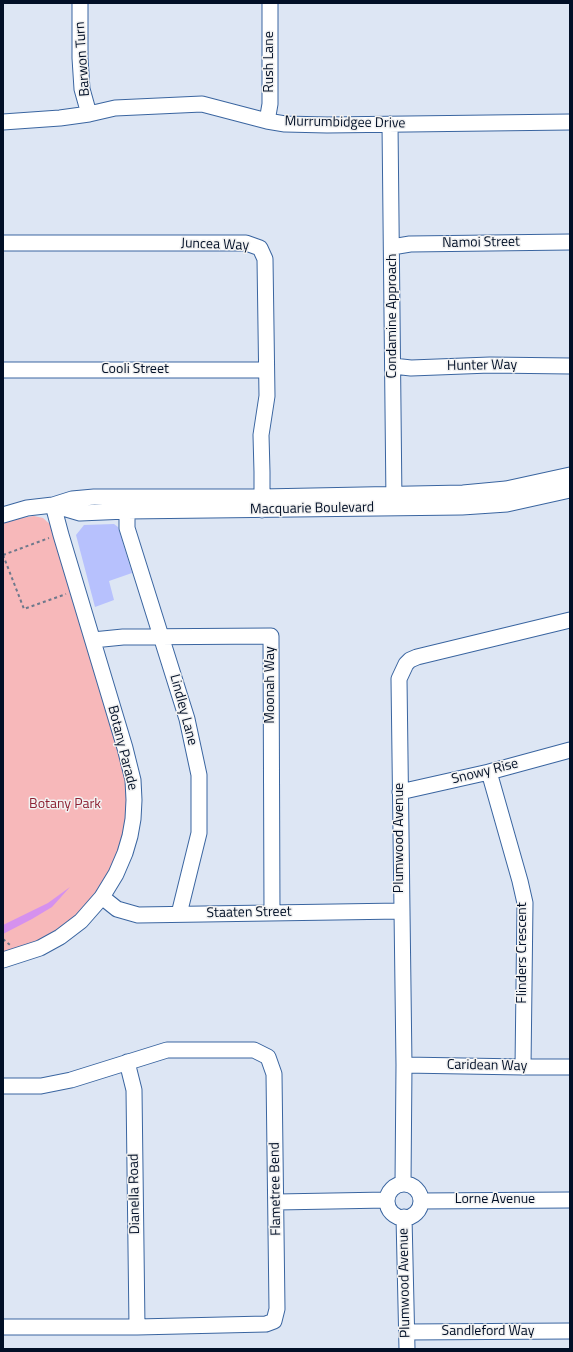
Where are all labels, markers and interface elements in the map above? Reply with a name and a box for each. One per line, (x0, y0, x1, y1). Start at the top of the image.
street label: Barwon Turn (72, 21, 94, 97)
street label: Rush Lane (262, 31, 278, 93)
street label: Murrumbidgee Drive (284, 114, 406, 132)
street label: Namoi Street (442, 234, 520, 252)
street label: Juncea Way (181, 235, 249, 255)
street label: Condamine Approach (385, 253, 401, 379)
street label: Hunter Way (447, 357, 517, 375)
street label: Cooli Street (101, 362, 169, 378)
street label: Macquarie Boulevard (250, 500, 374, 518)
street label: Moonah Way (263, 646, 279, 724)
street label: Lindley Lane (165, 673, 201, 747)
street label: Botany Parade (103, 704, 141, 792)
street label: Snowy Rise (450, 756, 520, 788)
street label: Plumwood Avenue (392, 783, 408, 893)
park label: Botany Park (29, 797, 101, 813)
street label: Flinders Crescent (515, 902, 531, 1004)
street label: Staaten Street (206, 904, 292, 922)
street label: Caridean Way (447, 1057, 527, 1075)
street label: Flametree Bend (267, 1142, 285, 1236)
street label: Dianella Road (126, 1154, 144, 1234)
street label: Lorne Avenue (455, 1192, 535, 1208)
street label: Plumwood Avenue (396, 1228, 414, 1338)
street label: Sandleford Way (442, 1324, 534, 1340)

